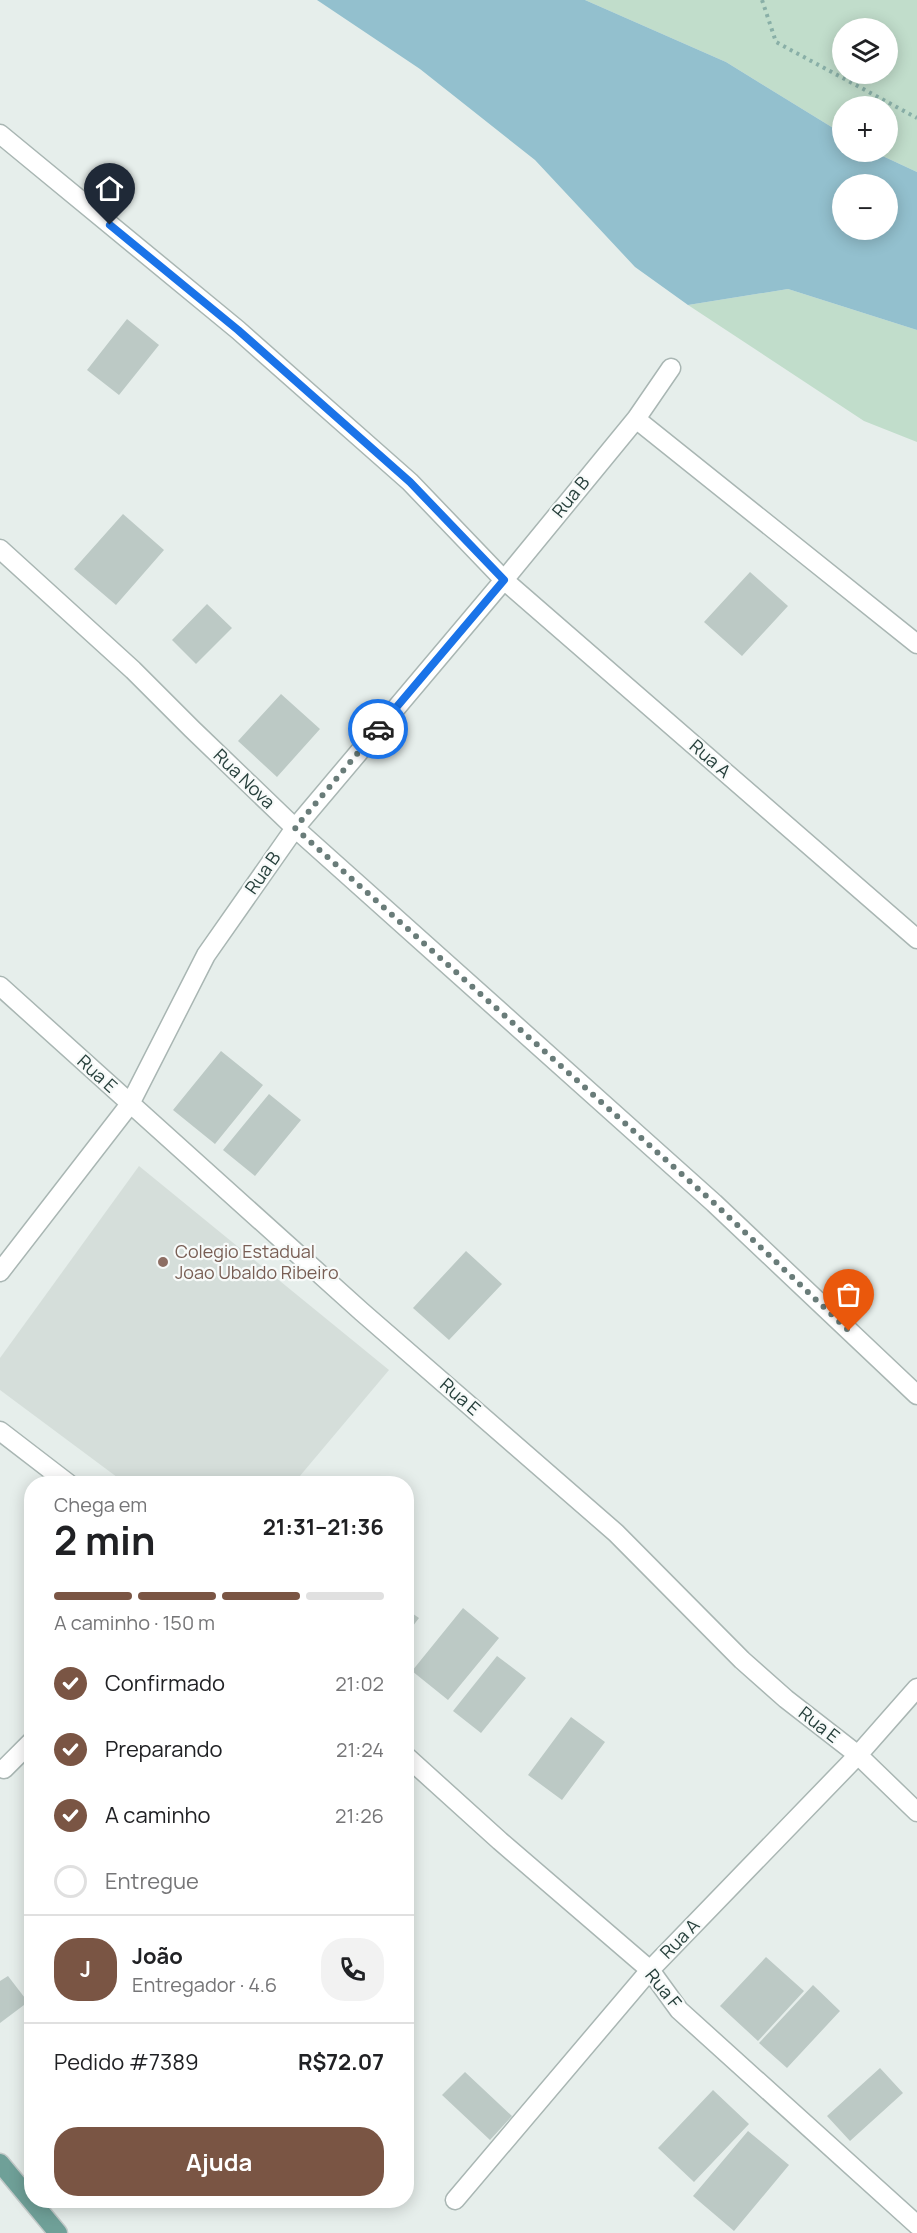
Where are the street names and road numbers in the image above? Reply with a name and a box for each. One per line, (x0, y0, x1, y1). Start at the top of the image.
street label: Rua B (546, 471, 594, 522)
street label: Rua A (685, 734, 737, 783)
street label: Rua Nova (209, 743, 281, 814)
street label: Rua B (239, 846, 285, 898)
street label: Rua E (73, 1049, 123, 1098)
street label: Rua E (435, 1372, 486, 1420)
street label: Rua E (794, 1701, 845, 1748)
street label: Rua A (654, 1913, 705, 1964)
street label: Rua F (640, 1963, 687, 2013)

